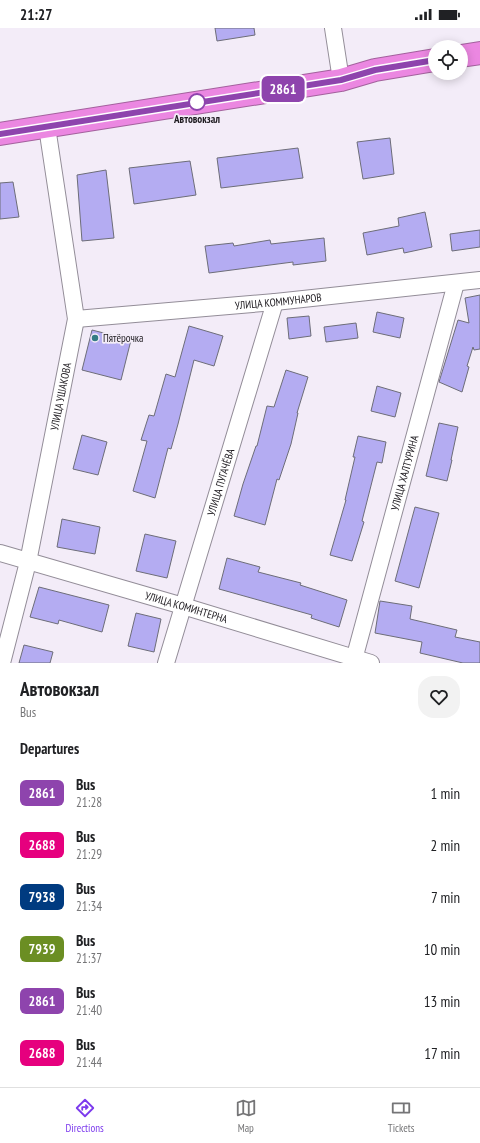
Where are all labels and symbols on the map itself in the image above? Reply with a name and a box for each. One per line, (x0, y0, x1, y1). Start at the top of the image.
line badge: 2861 (255, 76, 311, 102)
marker: Автовокзал (188, 93, 206, 111)
place label: Автовокзал (173, 112, 220, 126)
street label: УЛИЦА КОММУНАРОВ (234, 290, 322, 312)
place label: Пятёрочка (103, 331, 144, 345)
marker: Пятёрочка (90, 333, 100, 343)
street label: УЛИЦА УШАКОВА (47, 361, 74, 432)
street label: УЛИЦА ХАЛТУРИНА (388, 433, 422, 512)
street label: УЛИЦА ПУГАЧЁВА (204, 446, 238, 517)
street label: УЛИЦА КОМИНТЕРНА (143, 588, 230, 626)

